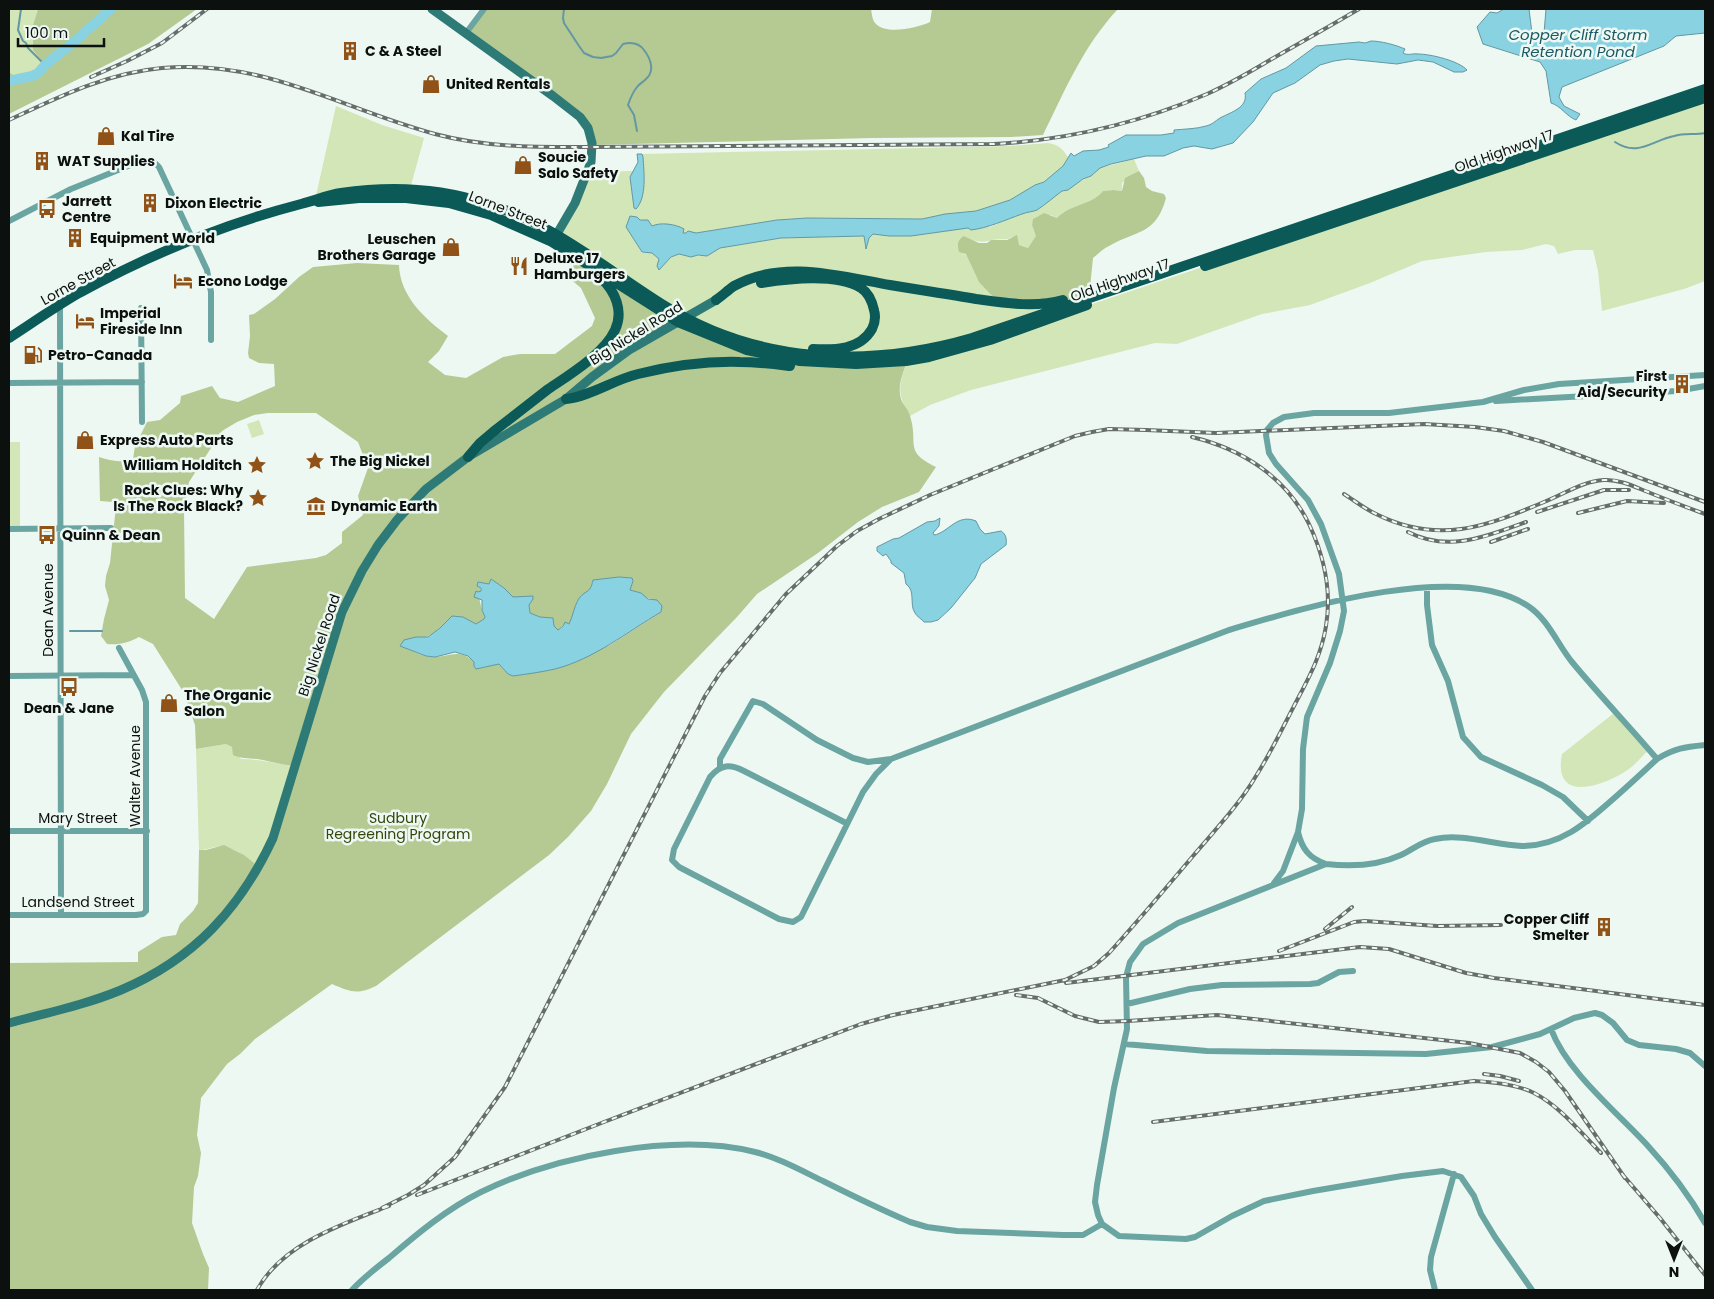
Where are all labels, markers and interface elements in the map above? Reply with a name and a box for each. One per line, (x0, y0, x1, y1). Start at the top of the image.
scale bar (18, 15, 104, 47)
text: 100 m (25, 22, 68, 43)
water label: Copper Cliff Storm Retention Pond (1509, 24, 1647, 62)
building icon: C & A Steel (339, 40, 361, 62)
place label: C & A Steel (365, 41, 442, 61)
shop icon: United Rentals (420, 73, 442, 95)
place label: United Rentals (446, 74, 551, 94)
shop icon: Kal Tire (95, 125, 117, 147)
street label: Old Highway 17 (1452, 125, 1557, 177)
place label: Kal Tire (121, 126, 175, 146)
place label: Soucie Salo Safety (538, 147, 619, 183)
building icon: WAT Supplies (31, 150, 53, 172)
place label: WAT Supplies (57, 151, 155, 171)
shop icon: Soucie Salo Safety (512, 154, 534, 176)
street label: Lorne Street (466, 186, 550, 234)
place label: Jarrett Centre (62, 191, 112, 227)
building icon: Dixon Electric (139, 192, 161, 214)
place label: Dixon Electric (165, 193, 262, 213)
bus stop icon: Jarrett Centre (36, 198, 58, 220)
building icon: Equipment World (64, 227, 86, 249)
place label: Equipment World (90, 228, 215, 248)
place label: Leuschen Brothers Garage (318, 229, 436, 265)
shop icon: Leuschen Brothers Garage (440, 236, 462, 258)
place label: Deluxe 17 Hamburgers (534, 248, 626, 284)
street label: Lorne Street (37, 252, 119, 310)
street label: Old Highway 17 (1068, 254, 1173, 306)
restaurant icon: Deluxe 17 Hamburgers (508, 255, 530, 277)
hotel icon: Econo Lodge (172, 270, 194, 292)
place label: Econo Lodge (198, 271, 288, 291)
street label: Big Nickel Road (586, 296, 686, 370)
place label: Imperial Fireside Inn (100, 303, 182, 339)
hotel icon: Imperial Fireside Inn (74, 310, 96, 332)
fuel station icon: Petro-Canada (22, 344, 44, 366)
place label: Petro-Canada (48, 345, 152, 365)
place label: First Aid/Security (1577, 366, 1667, 402)
building icon: First Aid/Security (1671, 373, 1693, 395)
shop icon: Express Auto Parts (74, 429, 96, 451)
place label: Express Auto Parts (100, 430, 234, 450)
place icon: The Big Nickel (304, 450, 326, 472)
place label: The Big Nickel (330, 451, 430, 471)
place icon: William Holditch (246, 454, 268, 476)
place label: William Holditch (123, 455, 242, 475)
place label: Rock Clues: Why Is The Rock Black? (113, 480, 243, 516)
place icon: Rock Clues: Why Is The Rock Black? (247, 487, 269, 509)
museum icon: Dynamic Earth (305, 495, 327, 517)
place label: Dynamic Earth (331, 496, 438, 516)
bus stop icon: Quinn & Dean (36, 524, 58, 546)
place label: Quinn & Dean (62, 525, 160, 545)
street label: Dean Avenue (38, 563, 58, 657)
street label: Big Nickel Road (293, 591, 345, 699)
bus stop icon: Dean & Jane (58, 676, 80, 698)
place label: The Organic Salon (184, 685, 272, 721)
shop icon: The Organic Salon (158, 692, 180, 714)
place label: Dean & Jane (24, 698, 115, 718)
street label: Walter Avenue (125, 725, 145, 827)
street label: Mary Street (38, 808, 118, 828)
park label: Sudbury Regreening Program (326, 808, 470, 844)
street label: Landsend Street (21, 892, 135, 912)
place label: Copper Cliff Smelter (1504, 909, 1589, 945)
building icon: Copper Cliff Smelter (1593, 916, 1615, 938)
north arrow (1649, 1234, 1699, 1284)
text: N (1669, 1262, 1679, 1282)

